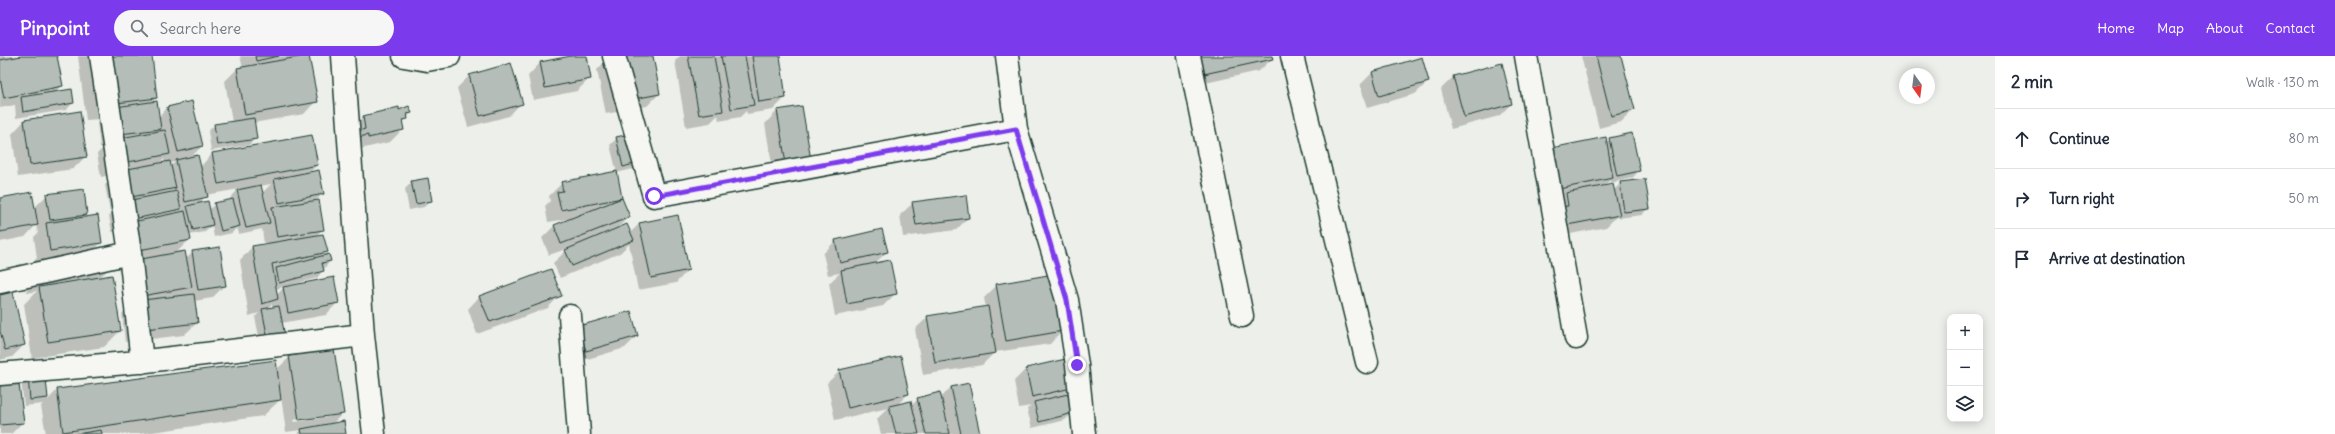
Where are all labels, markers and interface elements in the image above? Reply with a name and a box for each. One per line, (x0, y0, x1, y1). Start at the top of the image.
search box (114, 10, 394, 46)
text: Pinpoint (20, 16, 90, 40)
icon: search (128, 17, 150, 39)
text: Search here (160, 19, 241, 38)
text: Home (2097, 19, 2135, 37)
text: Map (2157, 19, 2184, 37)
text: About (2206, 19, 2244, 37)
text: Contact (2266, 19, 2315, 37)
north arrow (1899, 68, 1935, 104)
text: 2 min (2011, 71, 2053, 93)
text: Walk · 130 m (2246, 74, 2319, 91)
icon: ahead (2011, 128, 2033, 150)
text: Continue (2049, 129, 2110, 148)
text: 80 m (2288, 130, 2319, 147)
route start (645, 187, 663, 205)
icon: right (2011, 188, 2033, 210)
text: Turn right (2049, 189, 2114, 208)
text: 50 m (2288, 190, 2319, 207)
icon: arrive (2011, 248, 2033, 270)
text: Arrive at destination (2049, 249, 2185, 268)
map controls (1947, 314, 1983, 422)
button: + (1947, 314, 1983, 350)
button: − (1947, 350, 1983, 386)
route end (1068, 356, 1086, 374)
button: layers (1947, 386, 1983, 422)

